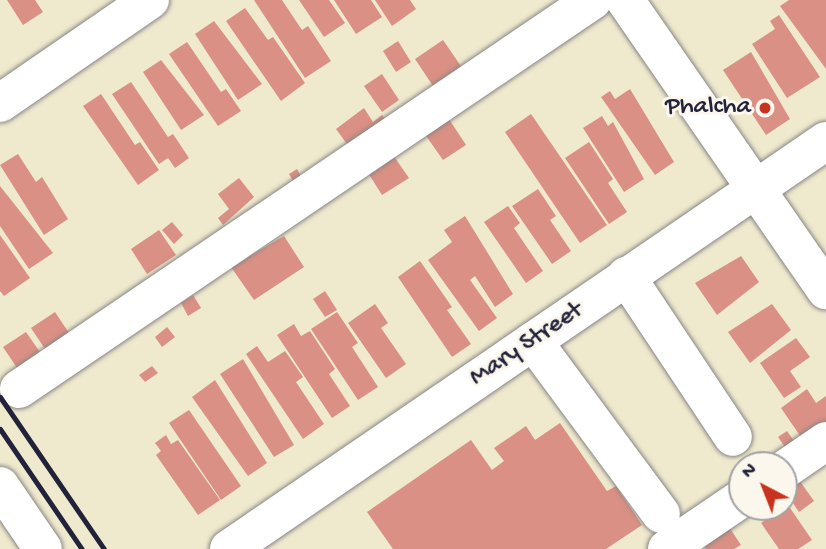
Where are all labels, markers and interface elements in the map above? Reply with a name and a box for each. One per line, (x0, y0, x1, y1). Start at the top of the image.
place label: Phalcha (665, 92, 751, 124)
marker: Phalcha (757, 100, 773, 116)
street label: Mary Street (464, 296, 590, 394)
north arrow (728, 451, 798, 521)
text: N (738, 459, 762, 484)

